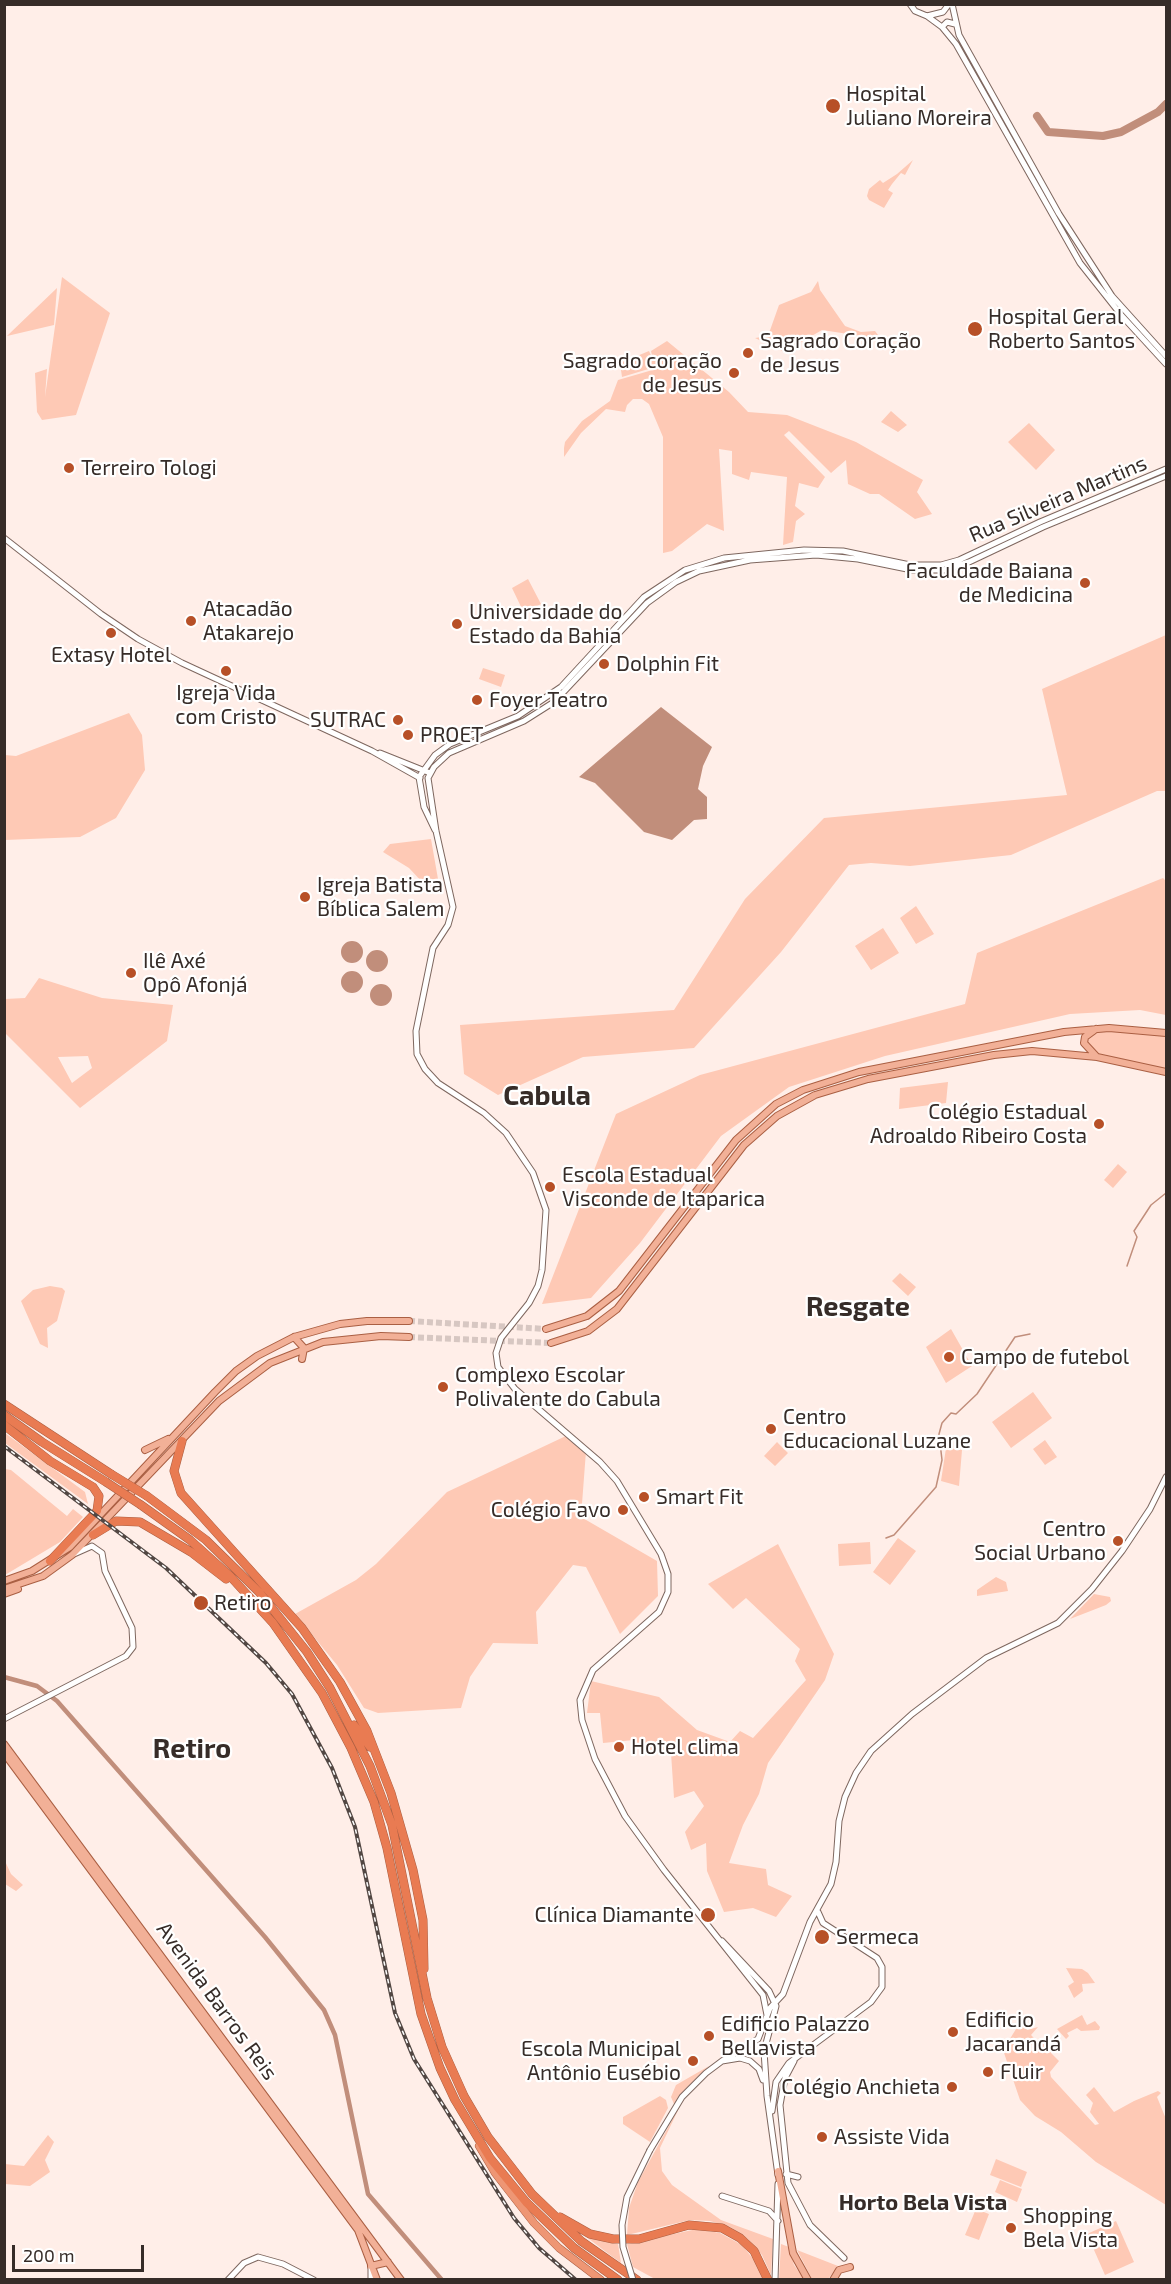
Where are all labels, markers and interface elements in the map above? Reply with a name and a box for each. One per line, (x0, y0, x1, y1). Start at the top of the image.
place label: Hospital Juliano Moreira (846, 81, 992, 131)
marker: Hospital Juliano Moreira (824, 97, 842, 115)
place label: Hospital Geral Roberto Santos (988, 304, 1135, 354)
marker: Hospital Geral Roberto Santos (966, 320, 984, 338)
place label: Sagrado Coração de Jesus (760, 328, 921, 378)
marker: Sagrado Coração de Jesus (741, 346, 755, 360)
place label: Sagrado coração de Jesus (563, 348, 722, 398)
marker: Sagrado coração de Jesus (727, 366, 741, 380)
street label: Rua Silveira Martins (965, 450, 1151, 548)
place label: Terreiro Tologi (81, 455, 217, 481)
marker: Terreiro Tologi (62, 461, 76, 475)
place label: Faculdade Baiana de Medicina (906, 558, 1073, 608)
marker: Faculdade Baiana de Medicina (1078, 576, 1092, 590)
place label: Atacadão Atakarejo (203, 596, 294, 646)
place label: Universidade do Estado da Bahia (469, 599, 622, 649)
marker: Atacadão Atakarejo (184, 614, 198, 628)
marker: Universidade do Estado da Bahia (450, 617, 464, 631)
marker: Extasy Hotel (104, 626, 118, 640)
place label: Extasy Hotel (51, 642, 171, 668)
place label: Dolphin Fit (616, 651, 719, 677)
marker: Dolphin Fit (597, 657, 611, 671)
marker: Igreja Vida com Cristo (219, 664, 233, 678)
place label: Igreja Vida com Cristo (175, 680, 277, 730)
place label: Foyer Teatro (489, 687, 608, 713)
marker: Foyer Teatro (470, 693, 484, 707)
place label: SUTRAC (310, 707, 386, 733)
marker: SUTRAC (391, 713, 405, 727)
place label: PROET (420, 722, 483, 748)
marker: PROET (401, 728, 415, 742)
place label: Igreja Batista Bíblica Salem (317, 872, 444, 922)
marker: Igreja Batista Bíblica Salem (298, 890, 312, 904)
place label: Ilê Axé Opô Afonjá (143, 948, 247, 998)
marker: Ilê Axé Opô Afonjá (124, 966, 138, 980)
district label: Cabula (503, 1080, 591, 1112)
place label: Colégio Estadual Adroaldo Ribeiro Costa (870, 1099, 1087, 1149)
marker: Colégio Estadual Adroaldo Ribeiro Costa (1092, 1117, 1106, 1131)
place label: Escola Estadual Visconde de Itaparica (562, 1162, 765, 1212)
marker: Escola Estadual Visconde de Itaparica (543, 1180, 557, 1194)
district label: Resgate (806, 1291, 910, 1323)
place label: Campo de futebol (961, 1344, 1129, 1370)
marker: Campo de futebol (942, 1350, 956, 1364)
place label: Complexo Escolar Polivalente do Cabula (455, 1362, 661, 1412)
marker: Complexo Escolar Polivalente do Cabula (436, 1380, 450, 1394)
place label: Centro Educacional Luzane (783, 1404, 971, 1454)
marker: Centro Educacional Luzane (764, 1422, 778, 1436)
place label: Smart Fit (656, 1484, 743, 1510)
marker: Smart Fit (637, 1490, 651, 1504)
place label: Colégio Favo (491, 1497, 611, 1523)
marker: Colégio Favo (616, 1503, 630, 1517)
place label: Centro Social Urbano (974, 1516, 1106, 1566)
marker: Centro Social Urbano (1111, 1534, 1125, 1548)
place label: Retiro (214, 1590, 271, 1616)
marker: Retiro (192, 1594, 210, 1612)
district label: Retiro (153, 1733, 231, 1765)
place label: Hotel clima (631, 1734, 739, 1760)
marker: Hotel clima (612, 1740, 626, 1754)
place label: Clínica Diamante (535, 1902, 694, 1928)
marker: Clínica Diamante (699, 1906, 717, 1924)
street label: Avenida Barros Reis (151, 1917, 283, 2085)
place label: Sermeca (836, 1924, 919, 1950)
marker: Sermeca (813, 1928, 831, 1946)
place label: Edificio Jacarandá (965, 2007, 1061, 2057)
place label: Edificio Palazzo Bellavista (721, 2011, 870, 2061)
marker: Edificio Jacarandá (946, 2025, 960, 2039)
marker: Edificio Palazzo Bellavista (702, 2029, 716, 2043)
place label: Escola Municipal Antônio Eusébio (521, 2036, 681, 2086)
marker: Escola Municipal Antônio Eusébio (686, 2054, 700, 2068)
place label: Fluir (1000, 2059, 1043, 2085)
marker: Fluir (981, 2065, 995, 2079)
place label: Colégio Anchieta (781, 2074, 940, 2100)
marker: Colégio Anchieta (945, 2080, 959, 2094)
place label: Assiste Vida (834, 2124, 950, 2150)
marker: Assiste Vida (815, 2130, 829, 2144)
district label: Horto Bela Vista (839, 2190, 1007, 2216)
place label: Shopping Bela Vista (1023, 2203, 1118, 2253)
marker: Shopping Bela Vista (1004, 2221, 1018, 2235)
scale bar (15, 2233, 147, 2271)
text: 200 m (23, 2244, 75, 2266)

